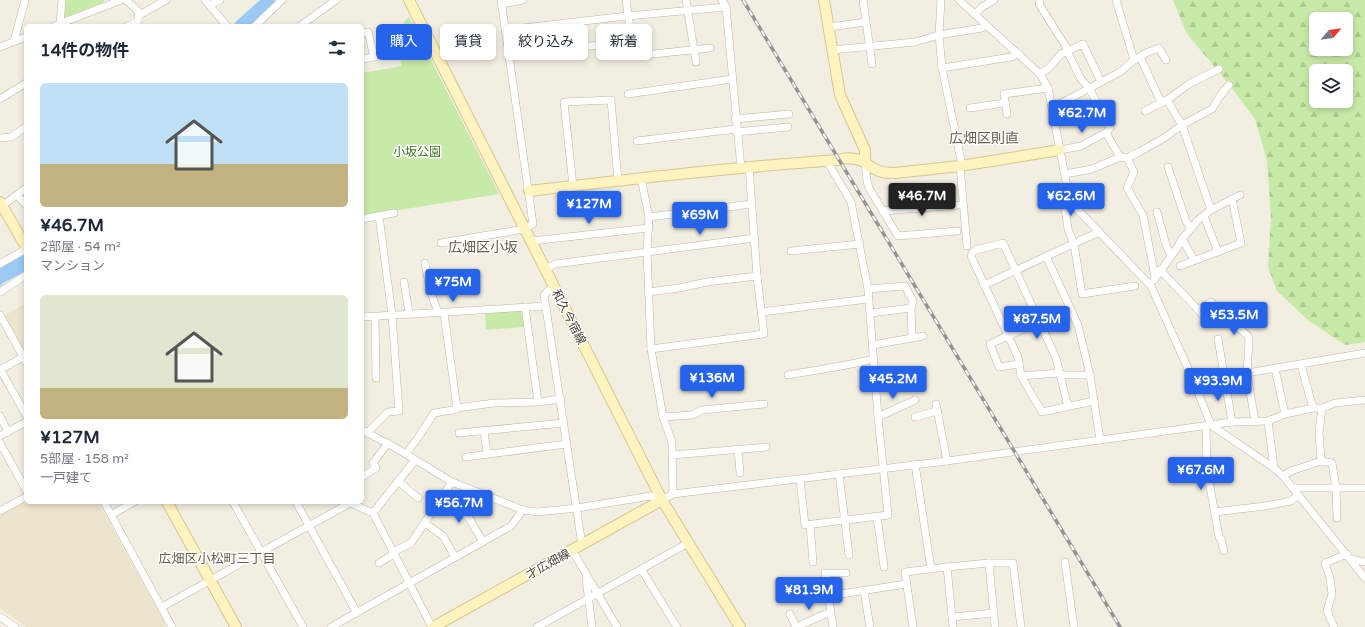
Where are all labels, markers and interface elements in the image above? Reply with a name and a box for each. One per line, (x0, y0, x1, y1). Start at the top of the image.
north arrow (1309, 12, 1353, 56)
map controls (1309, 12, 1353, 108)
chip: 購入 (376, 24, 432, 60)
chip: 賃貸 (440, 24, 496, 60)
chip: 絞り込み (504, 24, 588, 60)
chip: 新着 (596, 24, 652, 60)
icon: filters (326, 37, 348, 59)
text: 14件の物件 (40, 40, 129, 61)
button: layers (1309, 64, 1353, 108)
pin: ¥62.7M (1049, 100, 1115, 134)
text: ¥62.7M (1058, 105, 1106, 121)
icon: home (158, 109, 230, 181)
district label: 広畑区則直 (949, 130, 1019, 147)
park label: 小坂公園 (393, 145, 441, 159)
pin: ¥46.7M (889, 183, 955, 217)
pin: ¥62.6M (1038, 183, 1104, 217)
text: ¥46.7M (898, 188, 946, 204)
text: ¥62.6M (1047, 188, 1095, 204)
pin: ¥127M (561, 191, 617, 225)
text: ¥127M (566, 196, 612, 212)
pin: ¥69M (676, 202, 724, 236)
text: ¥69M (681, 207, 719, 223)
text: ¥46.7M (40, 215, 104, 236)
text: 2部屋 · 54 m² (40, 239, 121, 255)
district label: 広畑区小坂 (448, 239, 518, 256)
text: マンション (40, 258, 105, 274)
pin: ¥75M (429, 269, 477, 303)
text: ¥75M (434, 274, 472, 290)
street label: 和久今宿線 (549, 287, 589, 347)
pin: ¥53.5M (1201, 302, 1267, 336)
pin: ¥87.5M (1004, 306, 1070, 340)
text: ¥53.5M (1210, 307, 1258, 323)
text: ¥87.5M (1013, 311, 1061, 327)
icon: home (158, 321, 230, 393)
pin: ¥136M (684, 365, 740, 399)
pin: ¥45.2M (860, 366, 926, 400)
pin: ¥93.9M (1185, 368, 1251, 402)
text: ¥136M (689, 370, 735, 386)
text: ¥45.2M (869, 371, 917, 387)
text: ¥93.9M (1194, 373, 1242, 389)
text: ¥127M (40, 427, 100, 448)
text: 5部屋 · 158 m² (40, 451, 129, 467)
pin: ¥67.6M (1168, 457, 1234, 491)
text: ¥67.6M (1177, 462, 1225, 478)
text: 一戸建て (40, 470, 92, 486)
pin: ¥56.7M (426, 490, 492, 524)
text: ¥56.7M (435, 495, 483, 511)
street label: 才広畑線 (524, 546, 572, 582)
district label: 広畑区小松町三丁目 (158, 551, 276, 567)
pin: ¥81.9M (776, 577, 842, 611)
text: ¥81.9M (785, 582, 833, 598)

